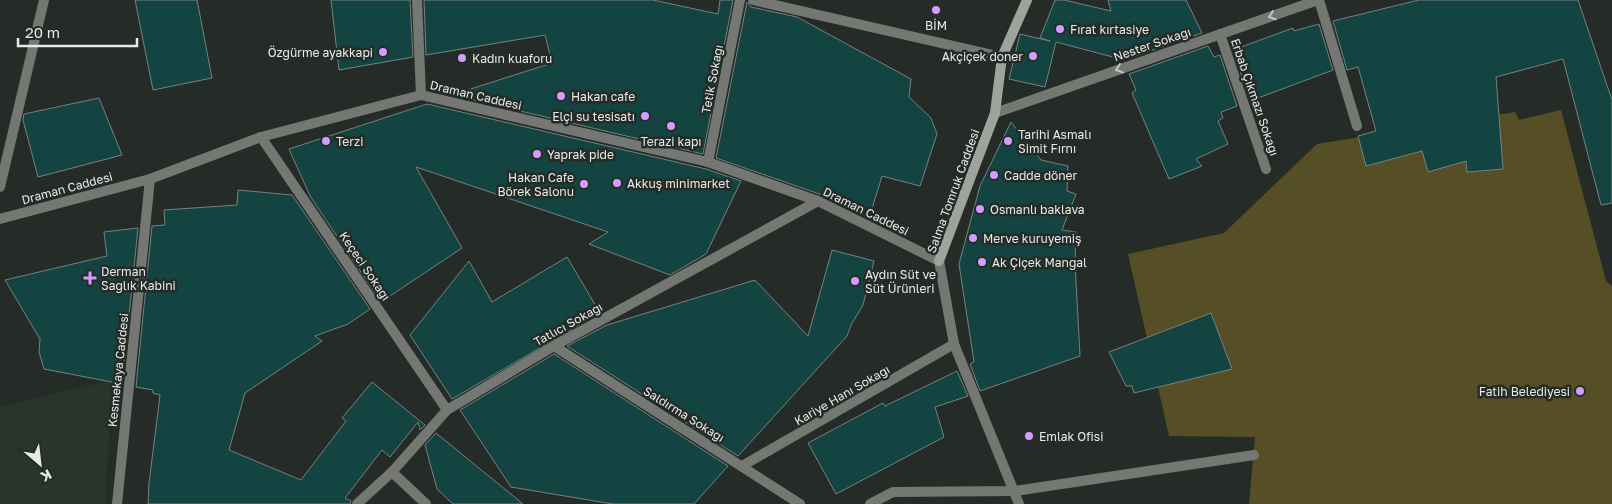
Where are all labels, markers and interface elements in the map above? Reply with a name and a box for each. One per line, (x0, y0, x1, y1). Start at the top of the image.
marker: BİM (930, 4, 942, 16)
one-way arrow (1268, 10, 1277, 20)
scale bar (18, 15, 136, 47)
place label: BİM (925, 18, 947, 33)
place label: Fırat kırtasiye (1070, 22, 1149, 37)
text: 20 m (25, 23, 60, 41)
marker: Fırat kırtasiye (1054, 23, 1066, 35)
street label: Nester Sokağı (1111, 24, 1193, 64)
street label: Erbab Çıkmazı Sokağı (1228, 36, 1282, 158)
street label: Tetik Sokağı (698, 43, 726, 115)
place label: Özgürme ayakkapi (268, 45, 373, 60)
marker: Özgürme ayakkapi (377, 46, 389, 58)
place label: Akçiçek doner (942, 49, 1023, 64)
marker: Akçiçek doner (1027, 50, 1039, 62)
place label: Kadın kuaforu (472, 51, 552, 66)
marker: Kadın kuaforu (456, 52, 468, 64)
one-way arrow (1115, 63, 1123, 73)
street label: Draman Caddesi (429, 77, 523, 113)
place label: Hakan cafe (571, 89, 635, 104)
marker: Hakan cafe (555, 90, 567, 102)
place label: Elçi su tesisatı (552, 109, 635, 124)
marker: Elçi su tesisatı (639, 110, 651, 122)
marker: Terazi kapı (665, 120, 677, 132)
street label: Salma Tomruk Caddesi (924, 127, 982, 255)
place label: Tarihi Asmalı Simit Fırnı (1018, 127, 1091, 156)
place label: Terzi (336, 134, 363, 149)
place label: Terazi kapı (640, 134, 702, 149)
marker: Terzi (320, 135, 332, 147)
marker: Tarihi Asmalı Simit Fırnı (1002, 135, 1014, 147)
place label: Yaprak pide (547, 147, 614, 162)
marker: Yaprak pide (531, 148, 543, 160)
place label: Cadde döner (1004, 168, 1078, 183)
street label: Draman Caddesi (20, 169, 114, 207)
marker: Cadde döner (988, 169, 1000, 181)
place label: Hakan Cafe Börek Salonu (497, 170, 574, 199)
place label: Akkuş minimarket (627, 176, 730, 191)
marker: Akkuş minimarket (611, 177, 623, 189)
marker: Hakan Cafe Börek Salonu (578, 178, 590, 190)
street label: Draman Caddesi (821, 184, 911, 238)
place label: Osmanlı baklava (990, 202, 1085, 217)
marker: Osmanlı baklava (974, 203, 986, 215)
street label: Keçeci Sokağı (336, 229, 394, 303)
place label: Merve kuruyemiş (983, 231, 1081, 246)
marker: Merve kuruyemiş (967, 232, 979, 244)
place label: Ak Çiçek Mangal (992, 255, 1087, 270)
marker: Ak Çiçek Mangal (976, 256, 988, 268)
place label: Derman Sağlık Kabini (101, 264, 176, 293)
place label: Aydın Süt ve Süt Ürünleri (865, 267, 936, 296)
marker: Derman Sağlık Kabini (83, 271, 97, 285)
marker: Aydın Süt ve Süt Ürünleri (849, 275, 861, 287)
street label: Tatlıcı Sokağı (531, 299, 605, 349)
street label: Kesmekaya Caddesi (105, 312, 131, 428)
street label: Kariye Hanı Sokağı (792, 362, 892, 428)
street label: Saldırma Sokağı (641, 383, 727, 445)
place label: Fatih Belediyesi (1479, 384, 1570, 399)
marker: Fatih Belediyesi (1574, 385, 1586, 397)
place label: Emlak Ofisi (1039, 429, 1103, 444)
marker: Emlak Ofisi (1023, 430, 1035, 442)
north arrow (15, 439, 65, 489)
text: K (38, 466, 55, 486)

